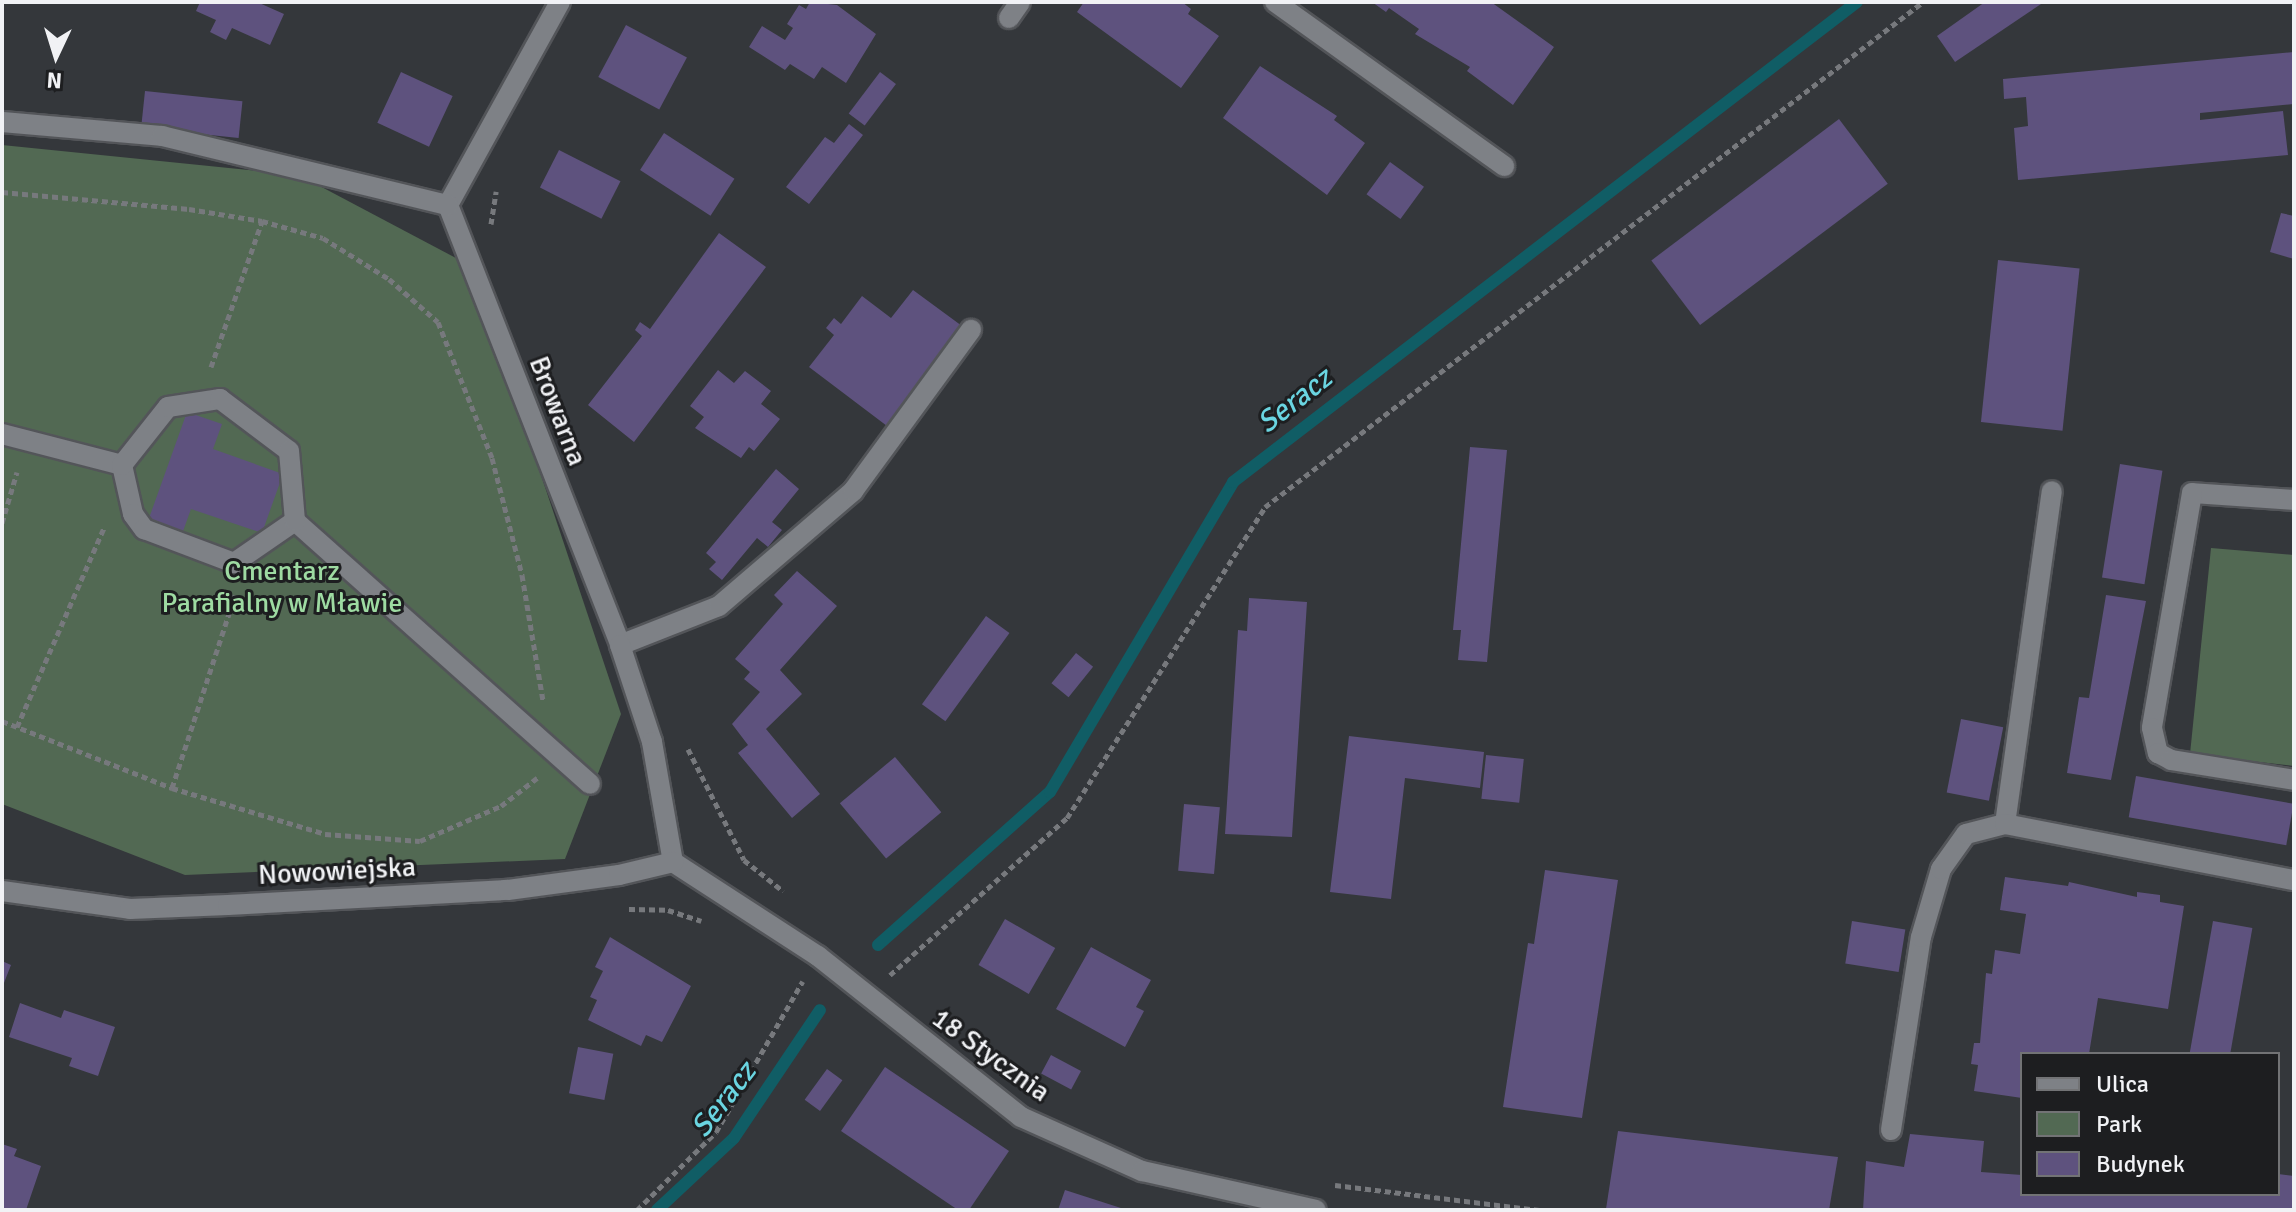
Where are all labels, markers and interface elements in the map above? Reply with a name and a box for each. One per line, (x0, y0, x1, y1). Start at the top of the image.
north arrow (16, 16, 96, 96)
text: N (46, 66, 63, 94)
street label: Browarna (522, 352, 594, 470)
water label: Seracz (1250, 361, 1340, 441)
park label: Cmentarz Parafialny w Mławie (162, 554, 402, 620)
street label: Nowowiejska (257, 850, 417, 892)
street label: 18 Stycznia (926, 1001, 1056, 1109)
legend (2020, 1052, 2280, 1196)
water label: Seracz (684, 1055, 764, 1145)
text: Ulica (2096, 1069, 2149, 1099)
text: Park (2096, 1109, 2142, 1139)
text: Budynek (2096, 1149, 2185, 1179)

